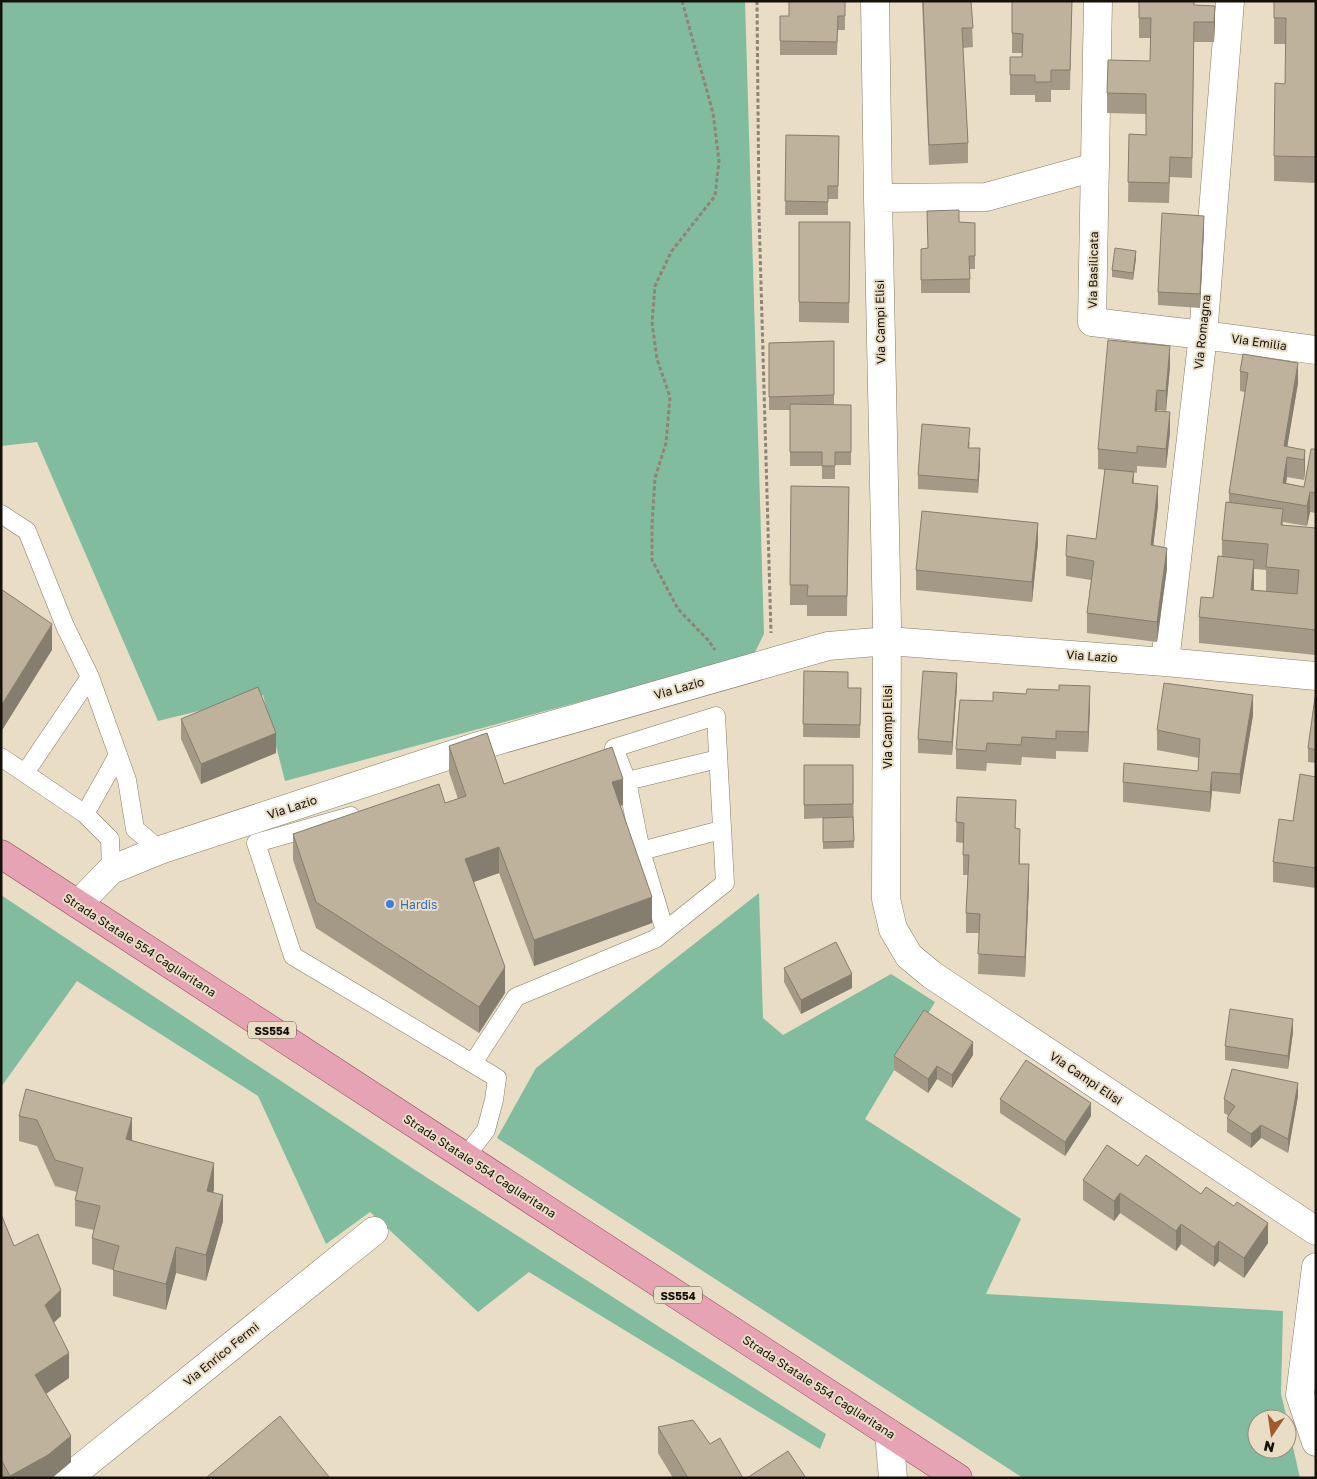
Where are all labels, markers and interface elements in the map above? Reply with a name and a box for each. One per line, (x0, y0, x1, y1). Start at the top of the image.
street label: Via Basilicata (1085, 231, 1101, 309)
street label: Via Campi Elisi (872, 280, 888, 364)
street label: Via Romagna (1191, 294, 1213, 370)
street label: Via Emilia (1230, 331, 1288, 353)
street label: Via Lazio (1066, 647, 1118, 665)
street label: Via Lazio (652, 674, 706, 702)
street label: Via Campi Elisi (880, 685, 895, 769)
street label: Via Lazio (265, 792, 319, 822)
street label: Strada Statale 554 Cagliaritana (61, 890, 219, 1000)
place label: Hardis (400, 897, 437, 912)
marker: Hardis (384, 898, 396, 910)
road number: SS554 (248, 1022, 296, 1038)
street label: Via Campi Elisi (1047, 1048, 1125, 1108)
street label: Strada Statale 554 Cagliaritana (401, 1111, 559, 1221)
road number: SS554 (654, 1286, 702, 1304)
street label: Via Enrico Fermi (180, 1319, 262, 1389)
street label: Strada Statale 554 Cagliaritana (740, 1332, 898, 1442)
north arrow (1247, 1409, 1297, 1459)
text: N (1262, 1438, 1276, 1457)

